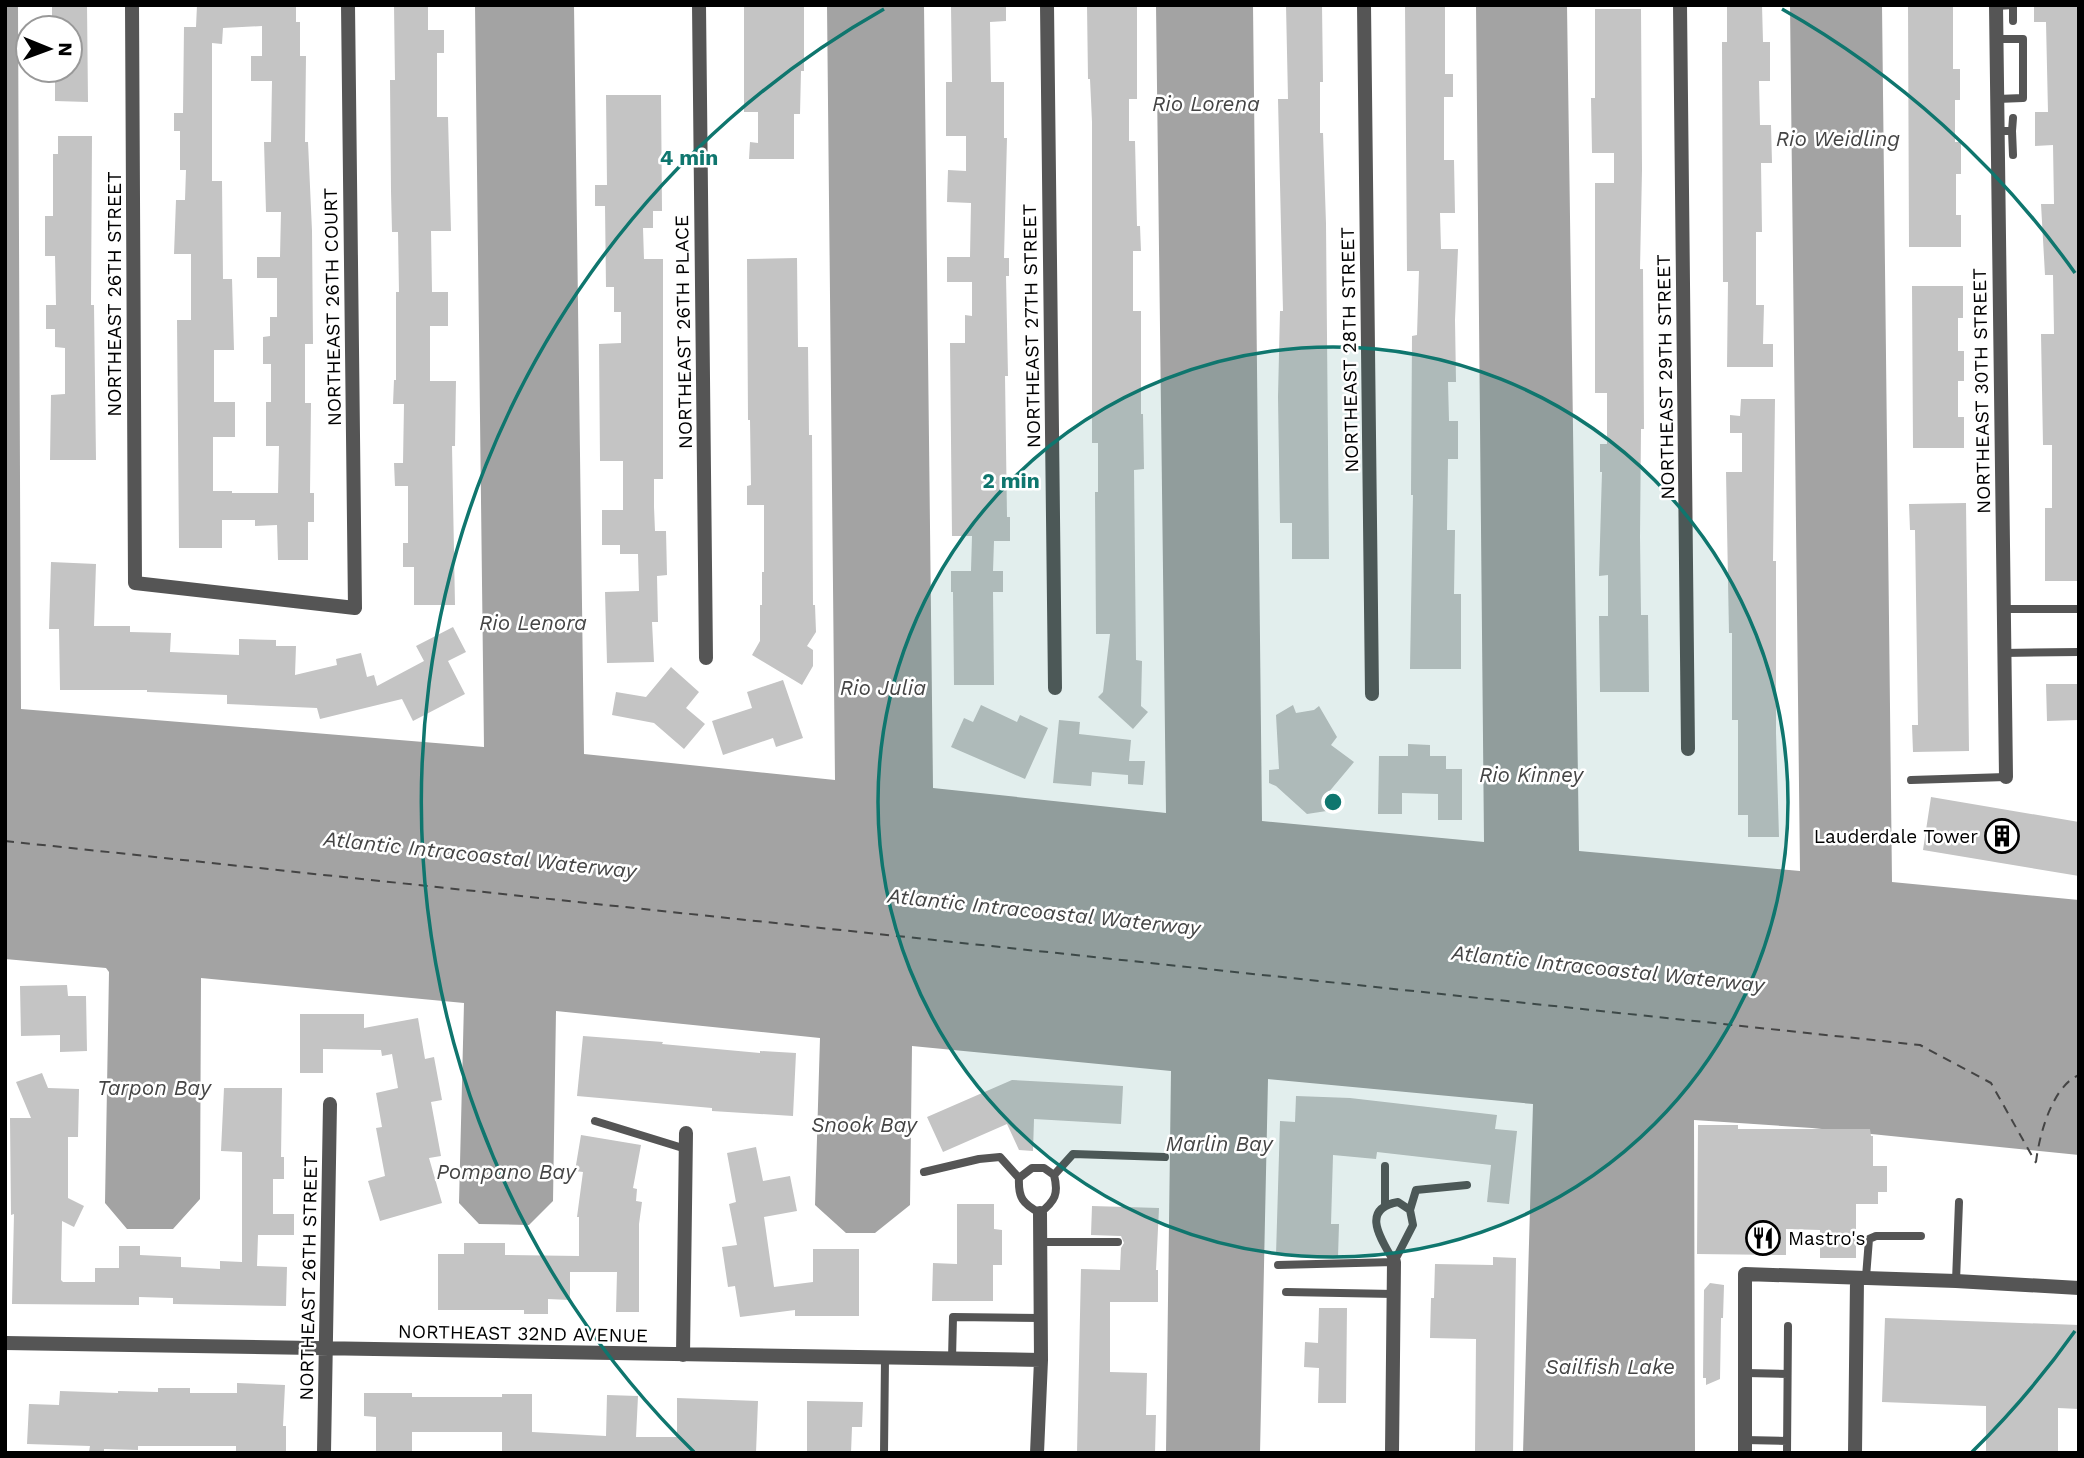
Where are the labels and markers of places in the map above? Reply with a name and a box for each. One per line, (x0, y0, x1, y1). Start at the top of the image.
centre of rings (1321, 790, 1345, 814)
building icon: Lauderdale Tower (1983, 817, 2021, 855)
place label: Lauderdale Tower (1814, 825, 1978, 848)
restaurant icon: Mastro's (1744, 1219, 1782, 1257)
place label: Mastro's (1788, 1227, 1866, 1250)

